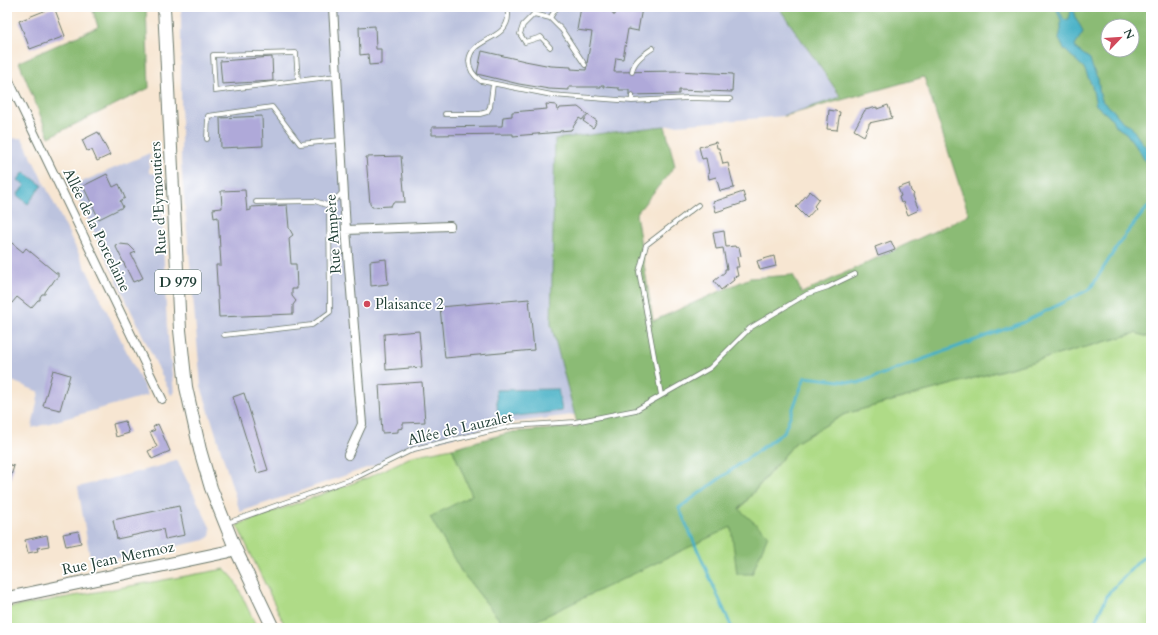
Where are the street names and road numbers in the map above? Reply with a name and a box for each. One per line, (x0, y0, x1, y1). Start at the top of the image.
street label: Rue d'Eymoutiers (145, 141, 171, 255)
street label: Allée de la Porcelaine (58, 165, 136, 295)
street label: Rue Ampère (320, 193, 346, 275)
road number: D 979 (155, 270, 201, 294)
street label: Allée de Lauzalet (406, 406, 515, 450)
street label: Rue Jean Mermoz (60, 536, 176, 580)

